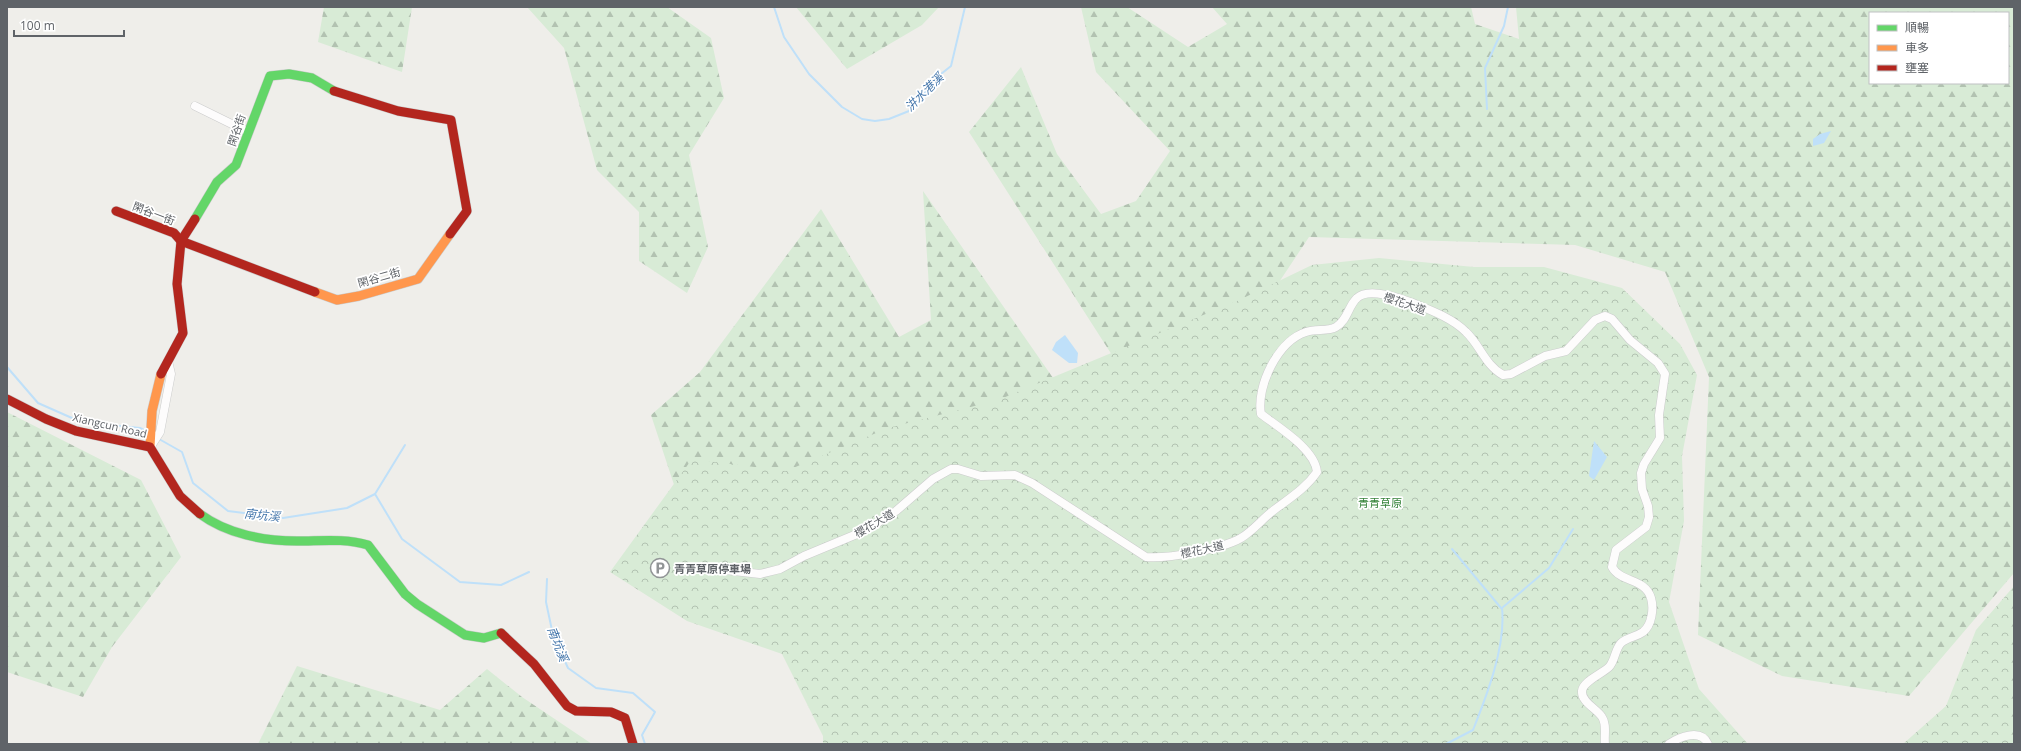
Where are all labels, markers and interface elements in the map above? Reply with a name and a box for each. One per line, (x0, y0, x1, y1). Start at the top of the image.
scale bar (14, 12, 124, 38)
legend (1869, 12, 2009, 84)
text: 100 m (20, 17, 55, 34)
text: 順暢 (1905, 19, 1929, 36)
text: 車多 (1905, 39, 1929, 56)
text: 壅塞 (1905, 59, 1929, 76)
water label: 汫水港溪 (901, 68, 948, 115)
street label: 閑谷街 (224, 112, 248, 148)
street label: 閑谷一街 (131, 198, 177, 228)
street label: 閑谷二街 (356, 264, 402, 290)
street label: 櫻花大道 (1382, 289, 1428, 317)
street label: Xiangcun Road (71, 409, 149, 441)
park label: 青青草原 (1358, 495, 1402, 510)
water label: 南坑溪 (243, 505, 283, 526)
street label: 櫻花大道 (851, 506, 897, 540)
street label: 櫻花大道 (1179, 537, 1225, 561)
parking icon: 青青草原停車場 (649, 557, 671, 579)
place label: 青青草原停車場 (674, 561, 751, 576)
water label: 南坑溪 (544, 624, 573, 666)

